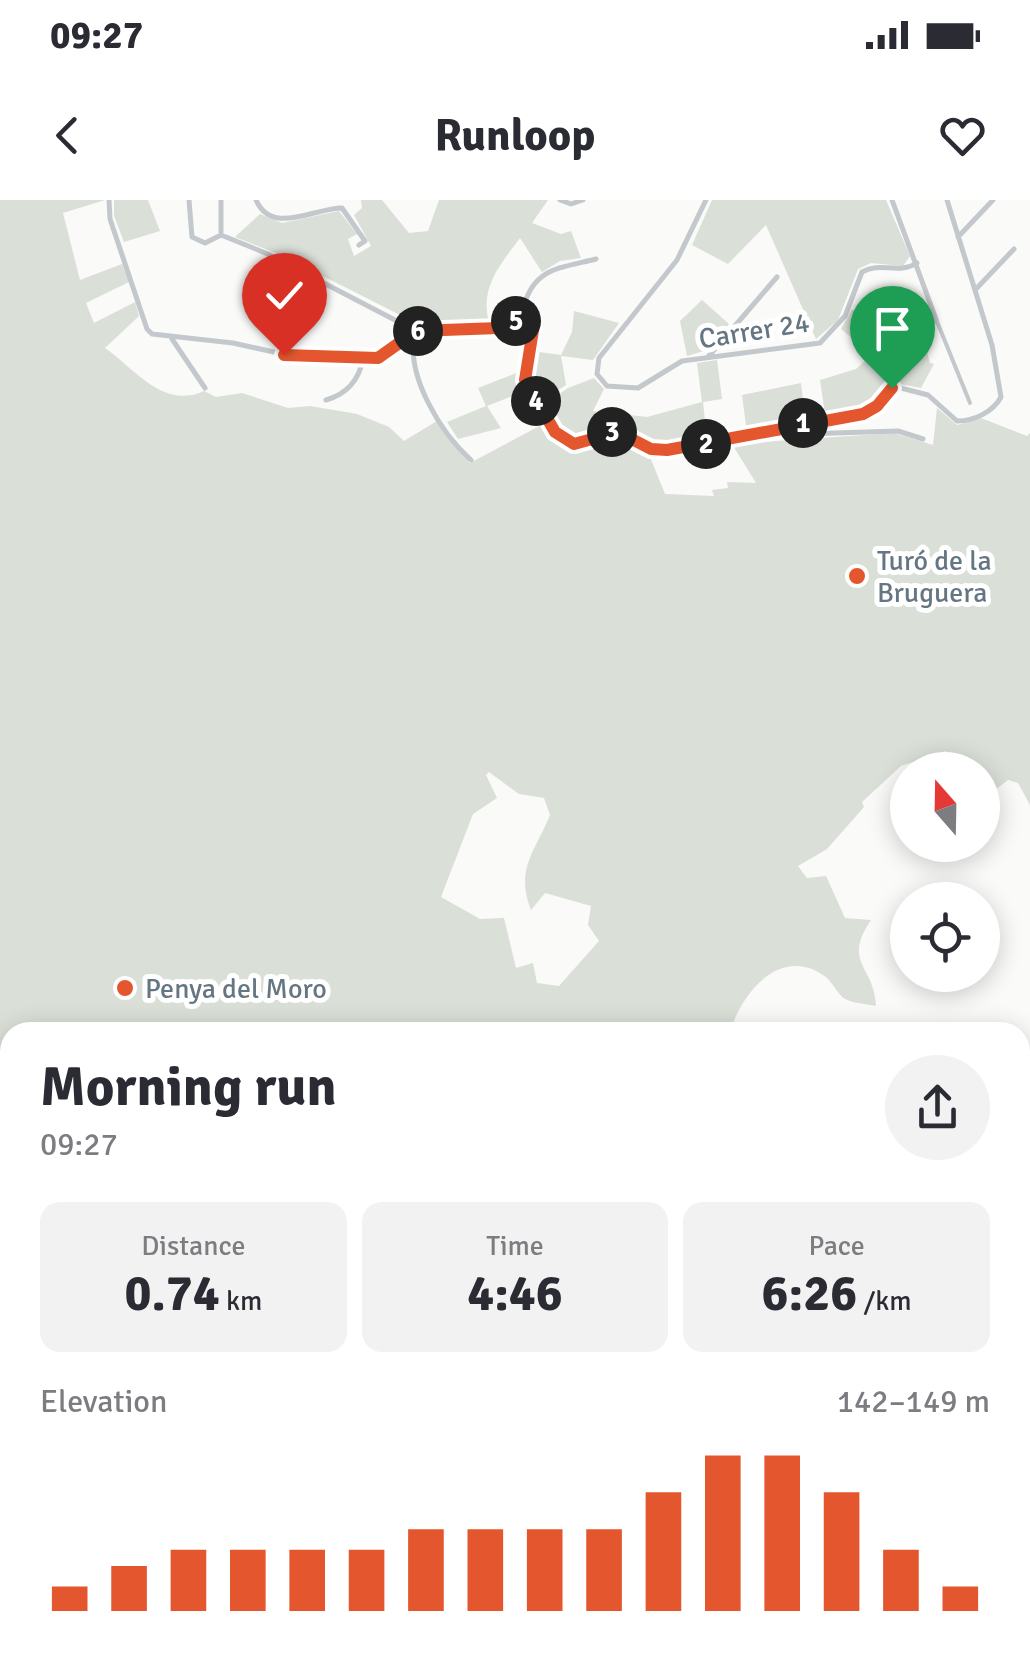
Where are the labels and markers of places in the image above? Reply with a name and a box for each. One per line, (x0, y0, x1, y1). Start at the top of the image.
pin (242, 253, 327, 356)
pin (850, 286, 935, 389)
pin: 5 (491, 296, 541, 346)
pin: 6 (393, 306, 443, 356)
pin: 4 (511, 376, 561, 426)
pin: 1 (778, 398, 828, 448)
pin: 3 (587, 407, 637, 457)
pin: 2 (681, 419, 731, 469)
place label: Turó de la Bruguera (877, 544, 992, 610)
marker: Turó de la Bruguera (846, 565, 868, 587)
place label: Penya del Moro (145, 972, 327, 1006)
marker: Penya del Moro (114, 977, 136, 999)

